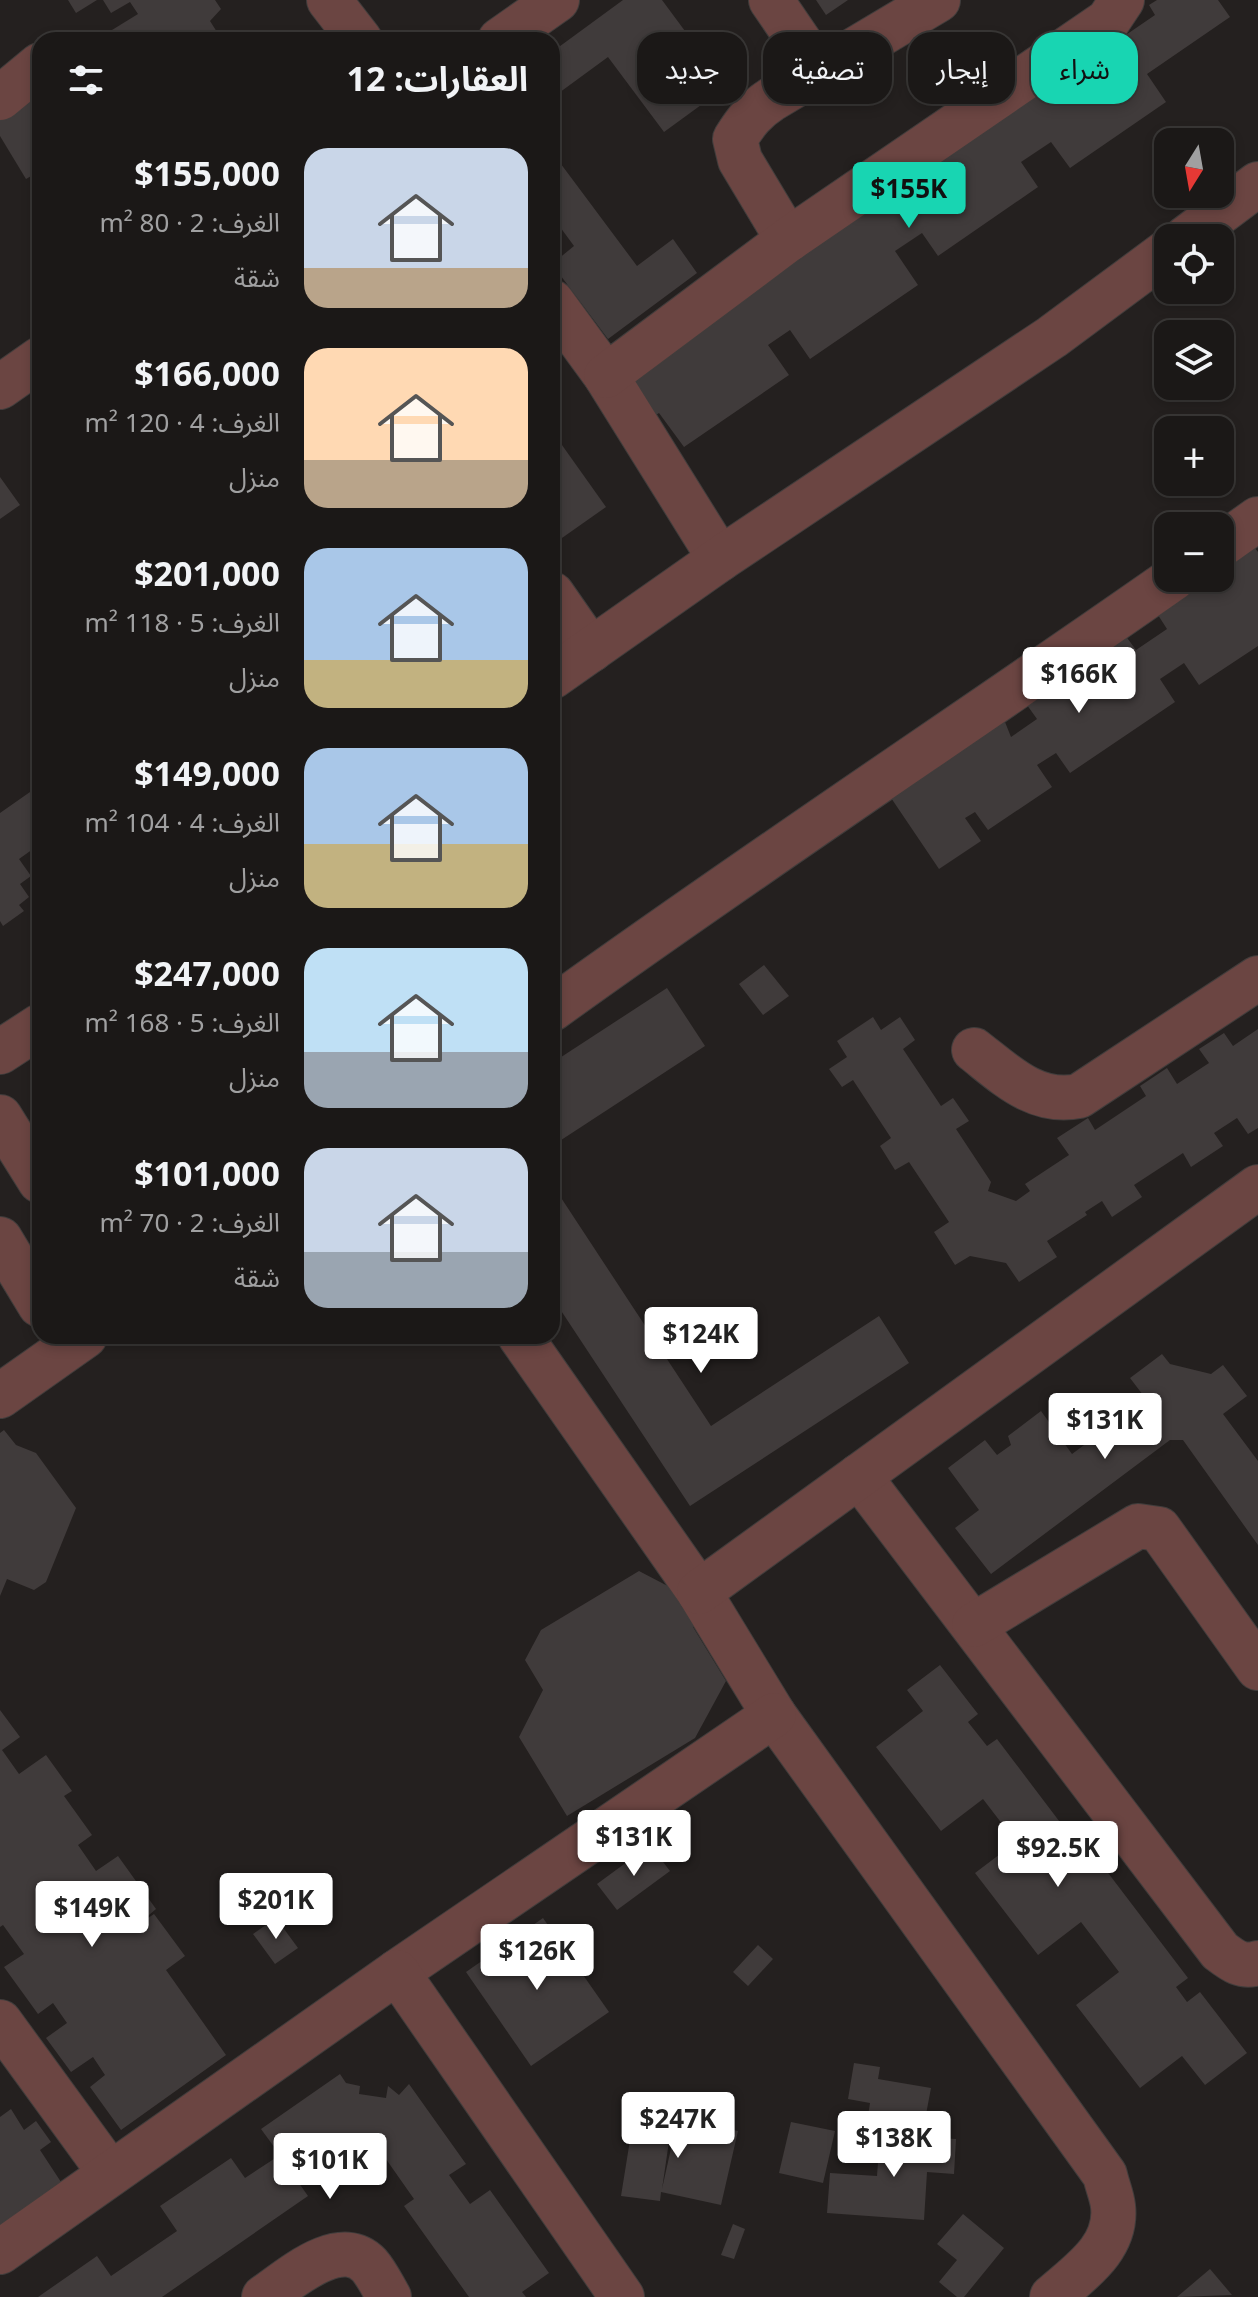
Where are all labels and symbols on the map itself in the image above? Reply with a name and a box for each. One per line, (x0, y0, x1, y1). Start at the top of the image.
north arrow (1154, 128, 1234, 208)
pin: $155K (853, 162, 965, 230)
pin: $166K (1023, 647, 1135, 715)
pin: $124K (645, 1307, 757, 1375)
pin: $131K (1049, 1393, 1161, 1461)
pin: $131K (578, 1810, 690, 1878)
pin: $92.5K (993, 1821, 1123, 1889)
pin: $201K (220, 1873, 332, 1941)
pin: $149K (36, 1881, 148, 1949)
pin: $126K (481, 1924, 593, 1992)
pin: $247K (622, 2092, 734, 2160)
pin: $138K (838, 2111, 950, 2179)
pin: $101K (274, 2133, 386, 2201)

